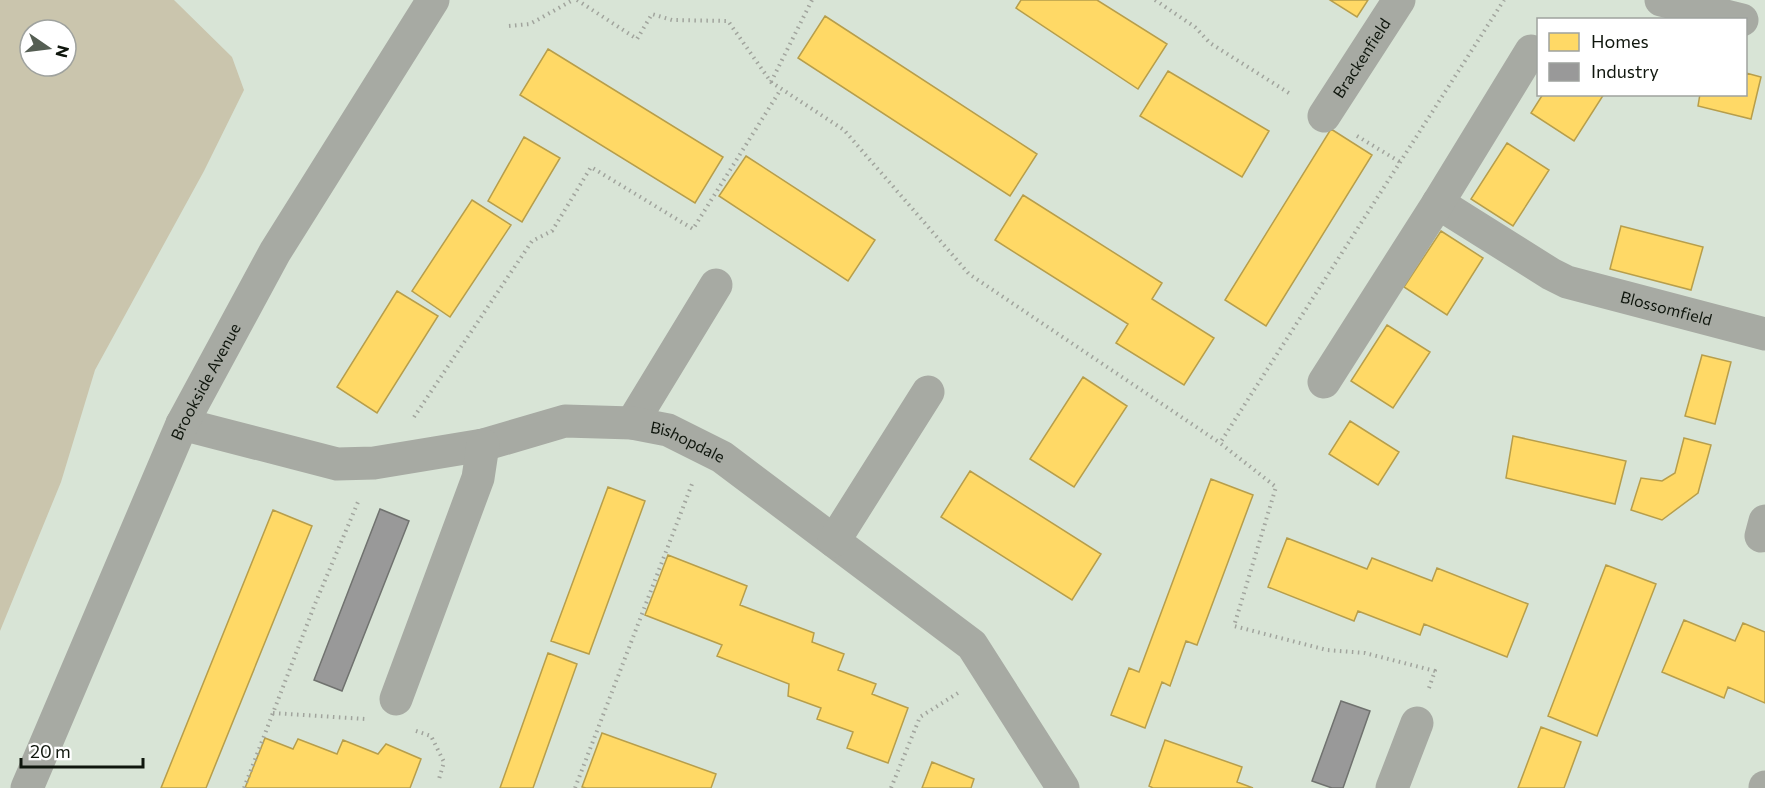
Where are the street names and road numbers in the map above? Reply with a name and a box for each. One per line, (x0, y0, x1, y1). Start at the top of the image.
street label: Brackenfield (1328, 14, 1394, 101)
street label: Blossomfield (1618, 286, 1714, 329)
street label: Brookside Avenue (166, 320, 244, 443)
street label: Bishopdale (649, 417, 728, 466)

